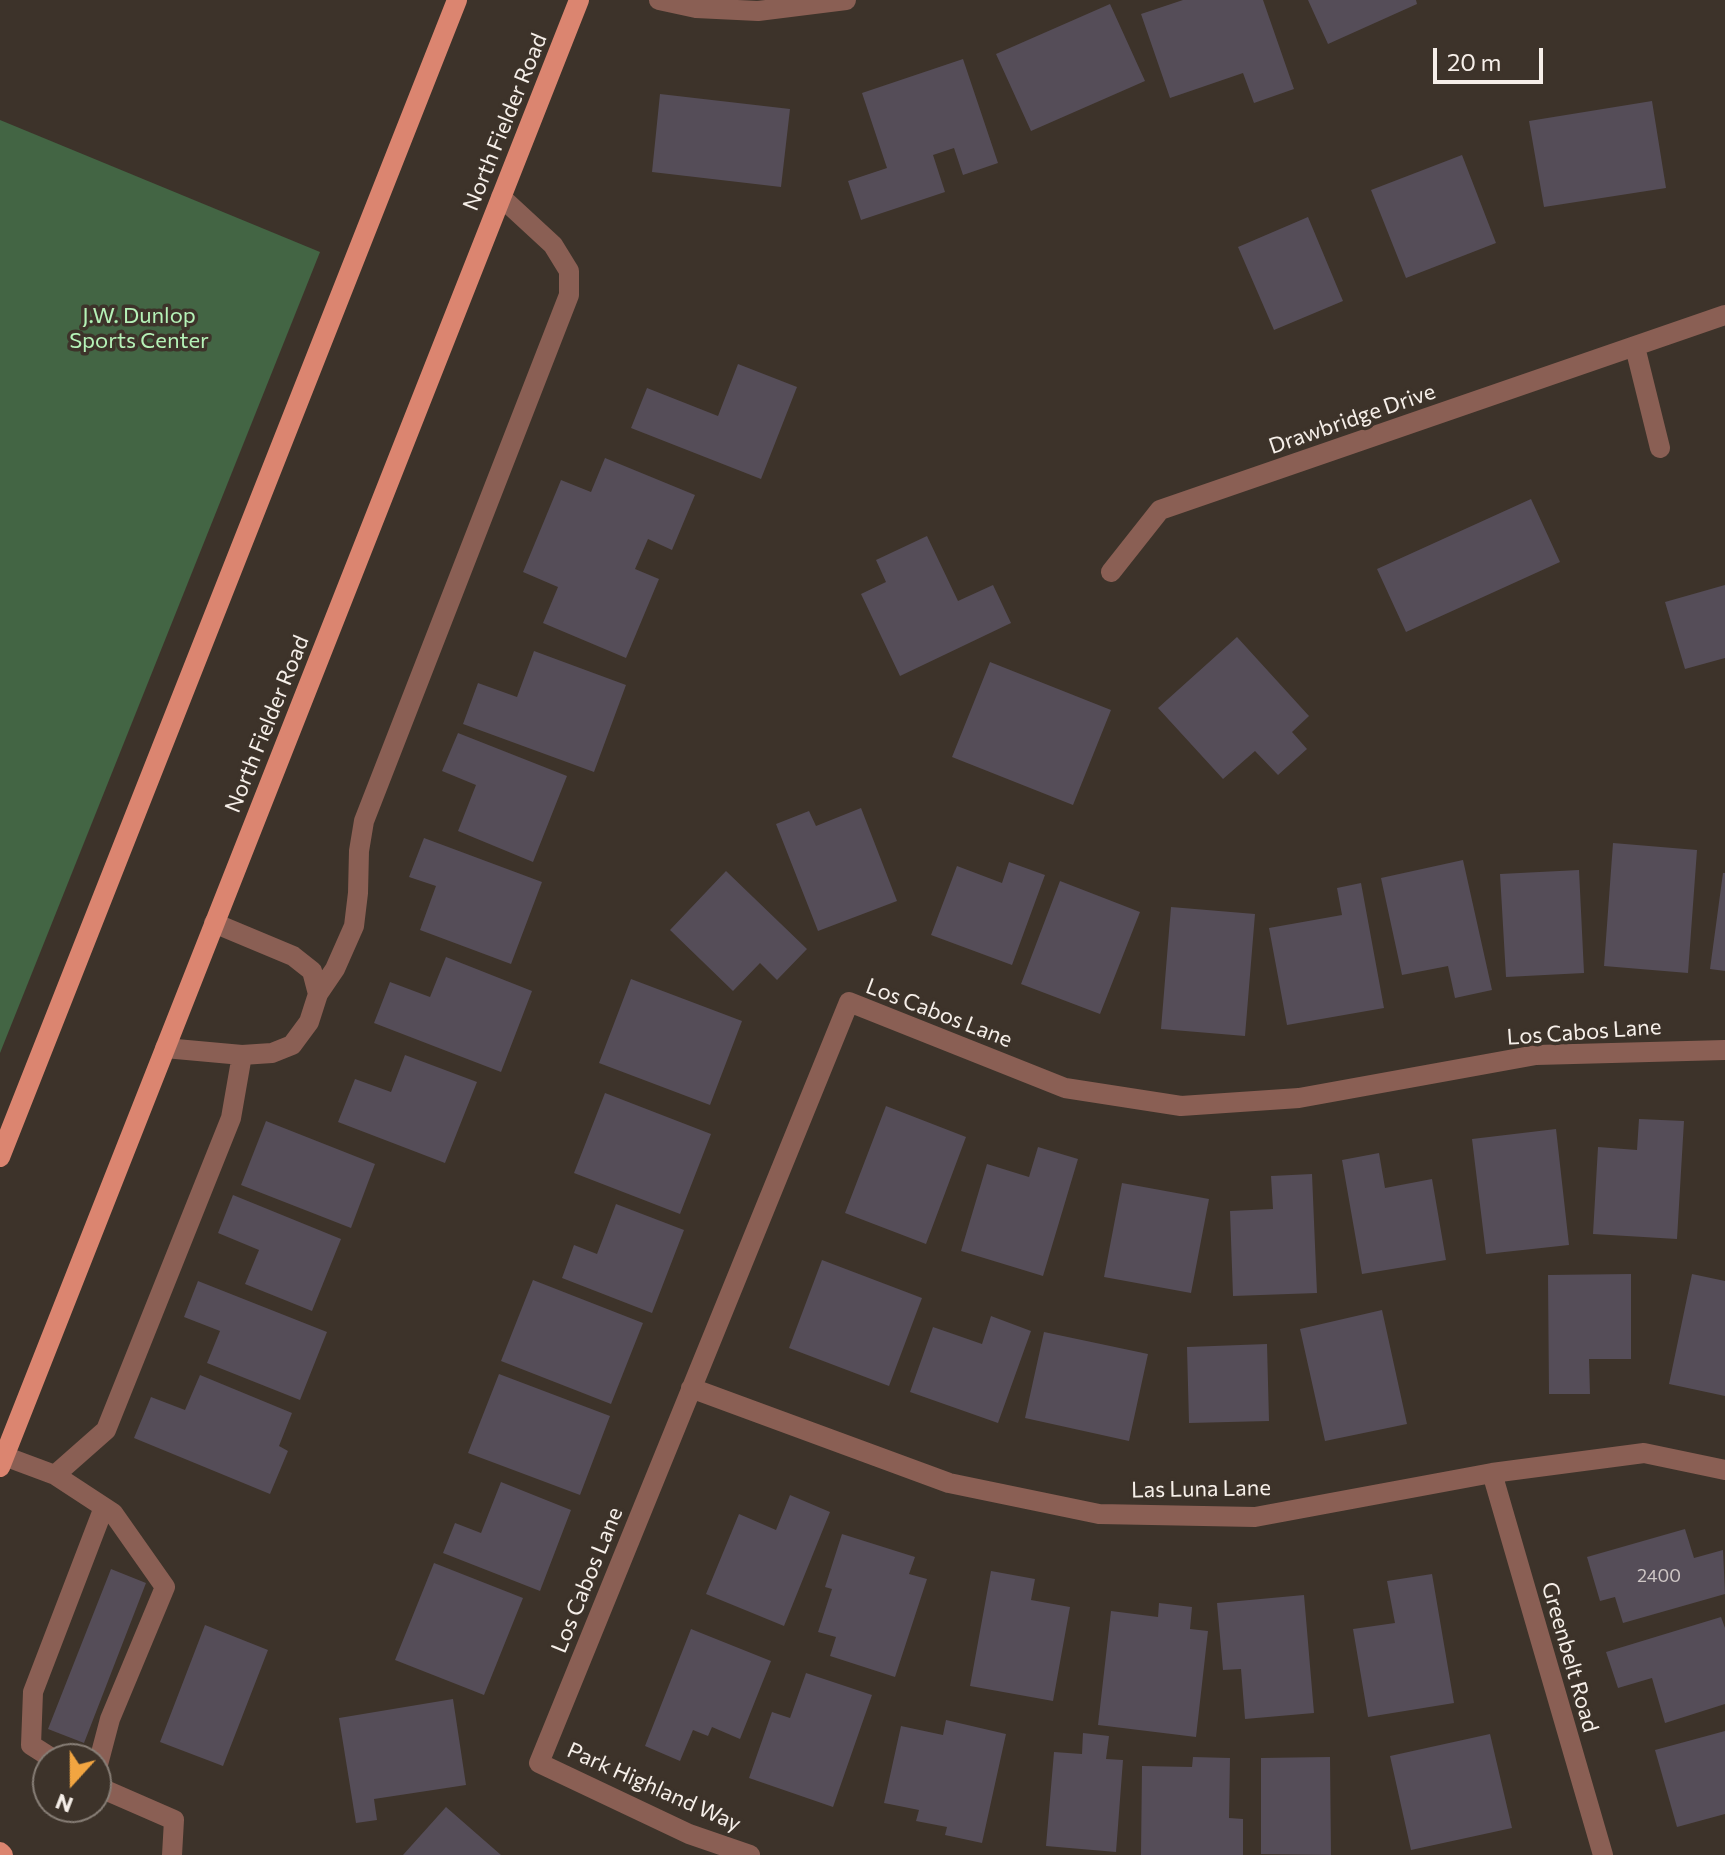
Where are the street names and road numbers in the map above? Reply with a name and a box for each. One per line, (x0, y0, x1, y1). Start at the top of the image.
street label: North Fielder Road (457, 30, 553, 214)
street label: Drawbridge Drive (1265, 378, 1439, 460)
street label: North Fielder Road (219, 632, 315, 816)
street label: Los Cabos Lane (862, 973, 1016, 1053)
street label: Los Cabos Lane (1506, 1013, 1662, 1051)
street label: Las Luna Lane (1131, 1475, 1271, 1503)
street label: Los Cabos Lane (546, 1503, 628, 1657)
street label: Greenbelt Road (1536, 1579, 1604, 1735)
street label: Park Highland Way (563, 1737, 745, 1837)

